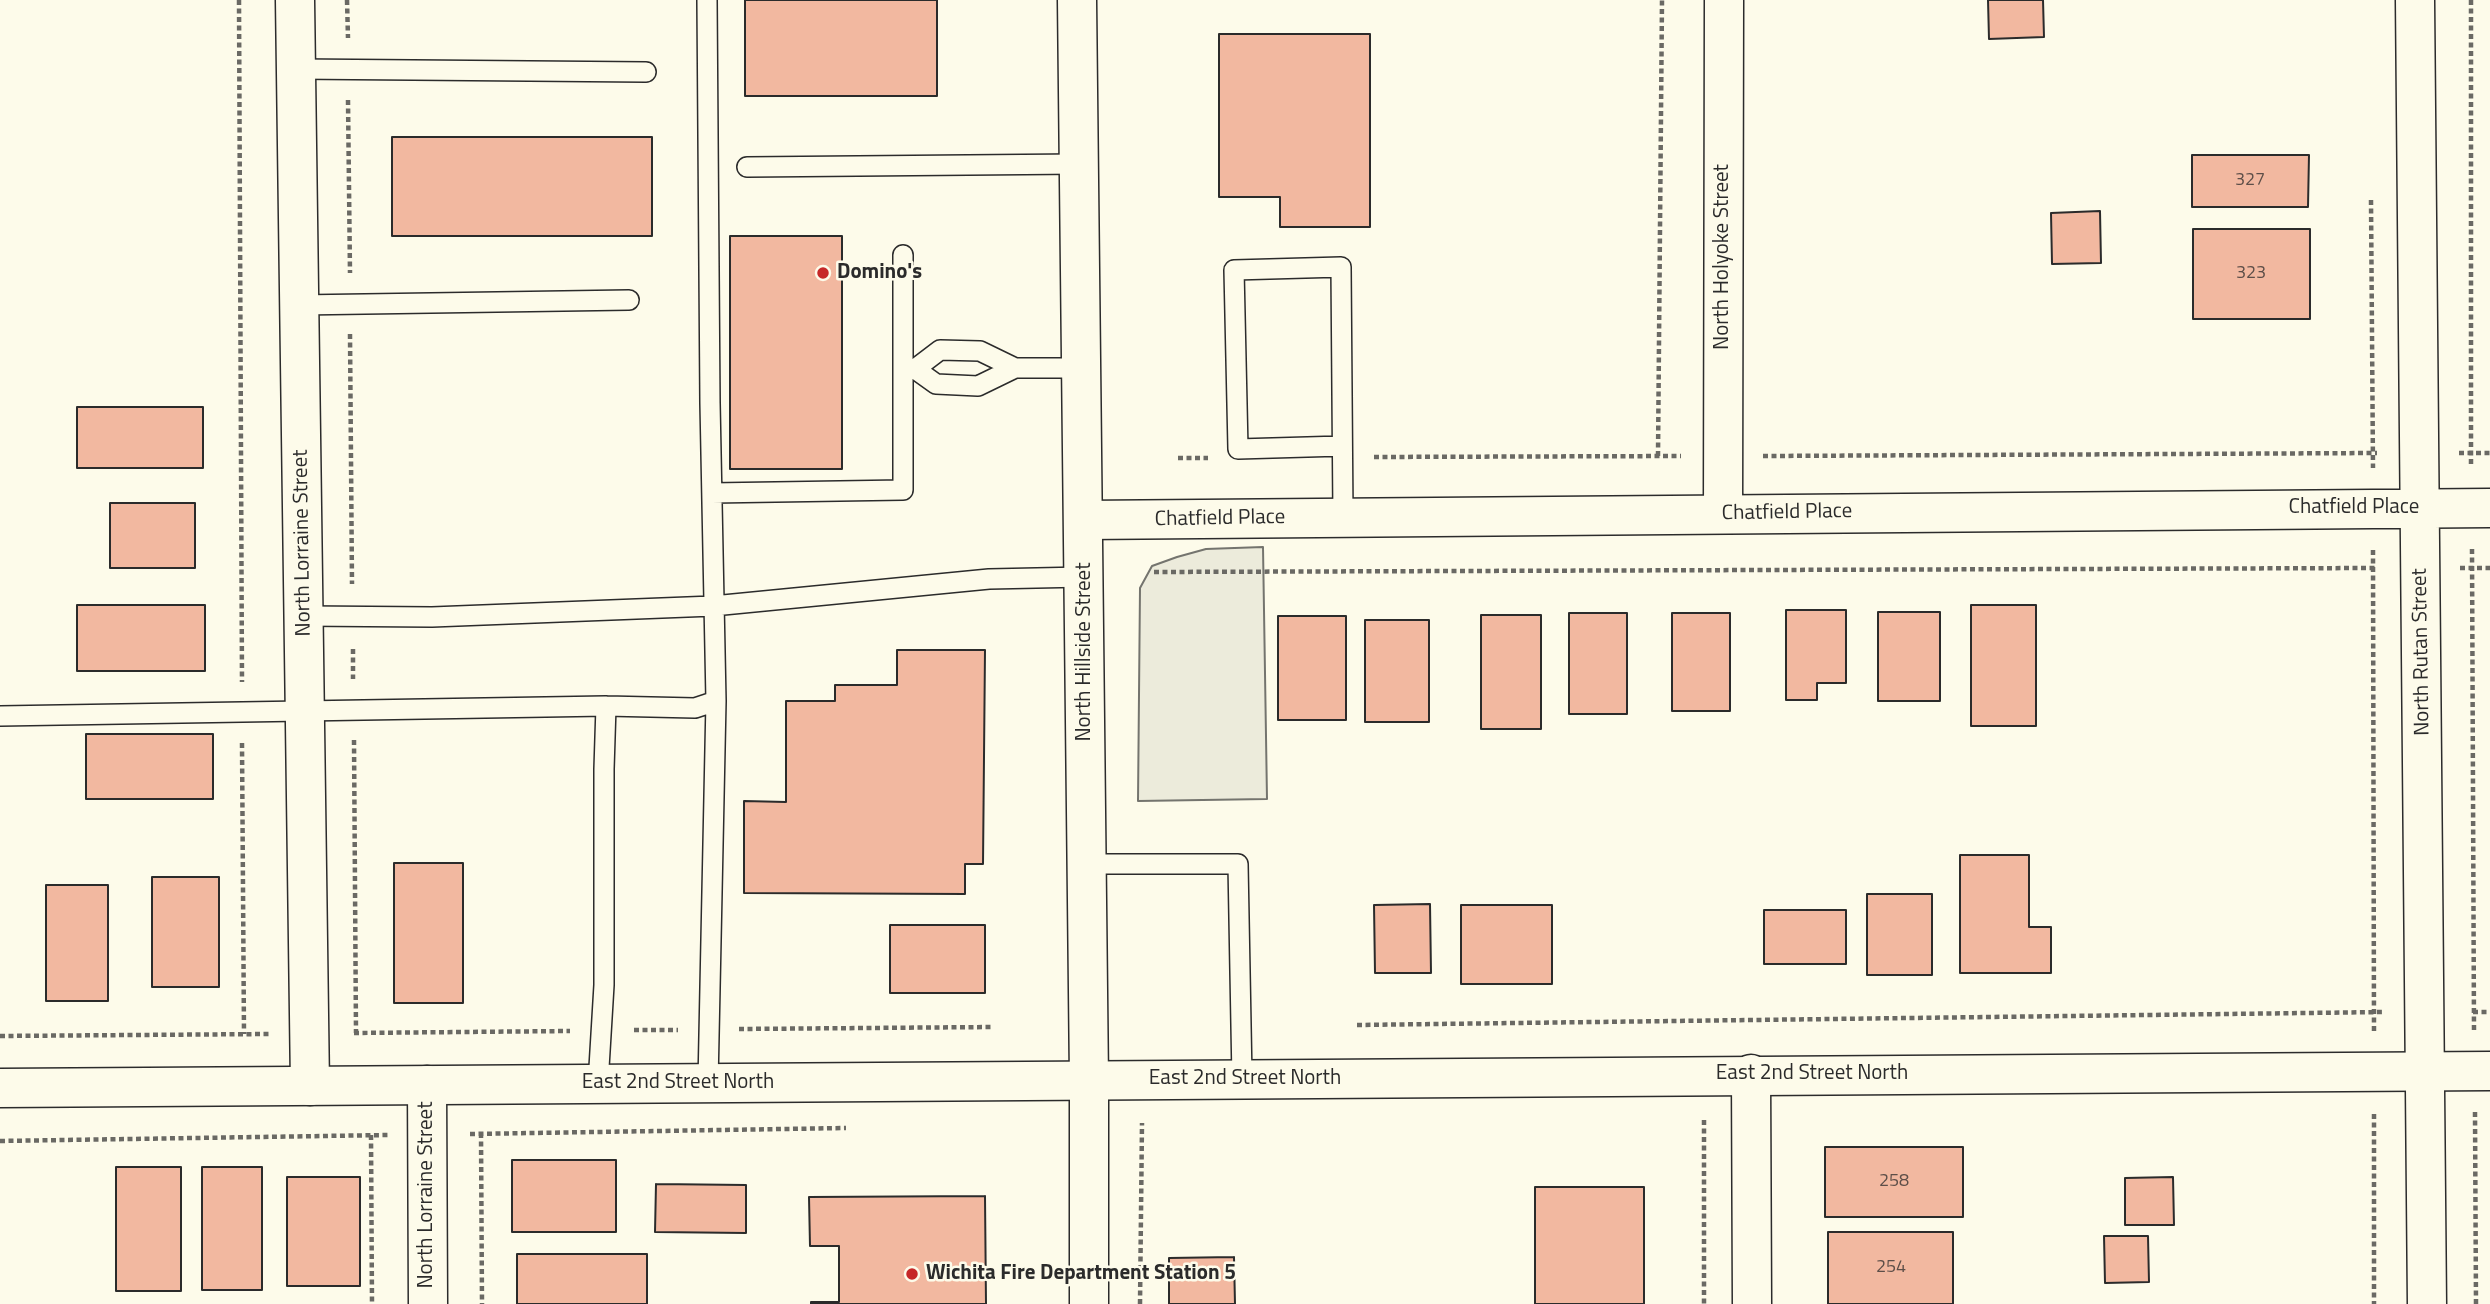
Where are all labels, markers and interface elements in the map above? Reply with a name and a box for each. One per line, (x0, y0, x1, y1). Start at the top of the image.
street label: North Holyoke Street (1710, 164, 1736, 350)
house number: 327 (2235, 170, 2265, 192)
place label: Domino's (837, 260, 922, 286)
house number: 323 (2236, 263, 2266, 285)
marker: Domino's (815, 265, 831, 281)
street label: North Lorraine Street (289, 449, 317, 637)
street label: Chatfield Place (2289, 495, 2419, 521)
street label: Chatfield Place (1721, 499, 1853, 527)
street label: Chatfield Place (1154, 505, 1286, 533)
street label: North Hillside Street (1072, 562, 1098, 742)
street label: North Rutan Street (2408, 568, 2436, 736)
street label: East 2nd Street North (1716, 1061, 1908, 1087)
street label: East 2nd Street North (1149, 1066, 1341, 1092)
street label: East 2nd Street North (582, 1070, 774, 1096)
street label: North Lorraine Street (414, 1101, 440, 1289)
house number: 258 (1879, 1171, 1909, 1193)
house number: 254 (1876, 1257, 1906, 1279)
place label: Wichita Fire Department Station 5 (926, 1261, 1236, 1287)
marker: Wichita Fire Department Station 5 (904, 1266, 920, 1282)

